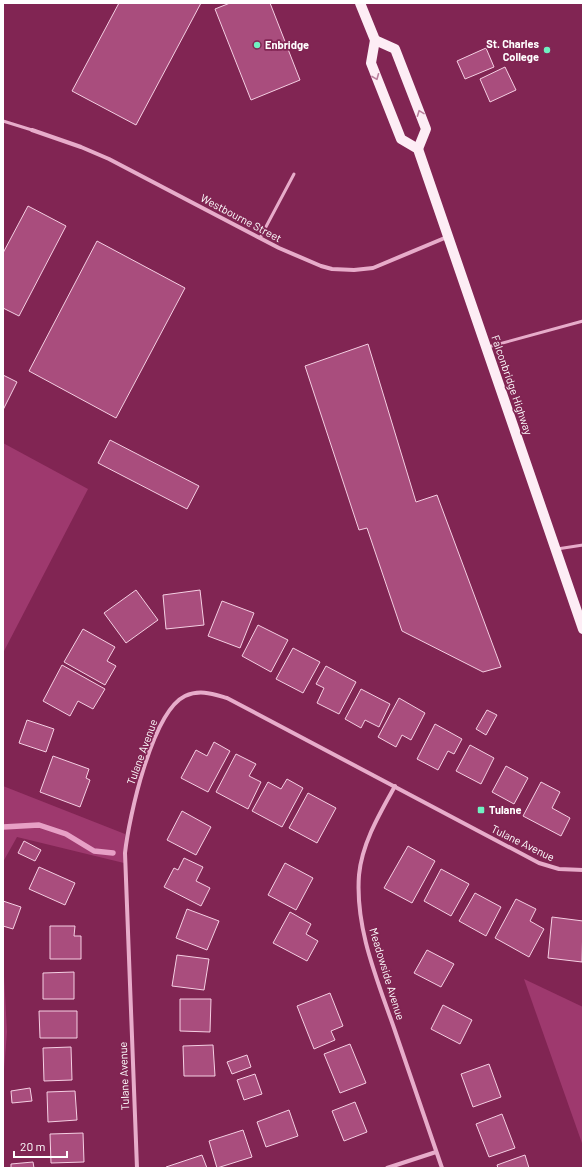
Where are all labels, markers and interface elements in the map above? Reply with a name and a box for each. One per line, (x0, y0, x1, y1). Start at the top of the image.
place label: St. Charles College (486, 37, 539, 63)
place label: Enbridge (265, 38, 309, 51)
marker: Enbridge (252, 40, 262, 50)
marker: St. Charles College (542, 45, 552, 55)
one-way arrow (372, 74, 380, 81)
one-way arrow (416, 109, 424, 116)
street label: Westbourne Street (198, 191, 284, 244)
street label: Falconbridge Highway (489, 333, 536, 436)
street label: Tulane Avenue (124, 717, 159, 786)
place label: Tulane (489, 803, 521, 816)
marker: Tulane (476, 805, 486, 815)
street label: Tulane Avenue (489, 822, 557, 864)
street label: Meadowside Avenue (367, 926, 408, 1022)
street label: Tulane Avenue (116, 1041, 131, 1111)
scale bar (14, 1133, 67, 1159)
text: 20 m (20, 1139, 46, 1153)

